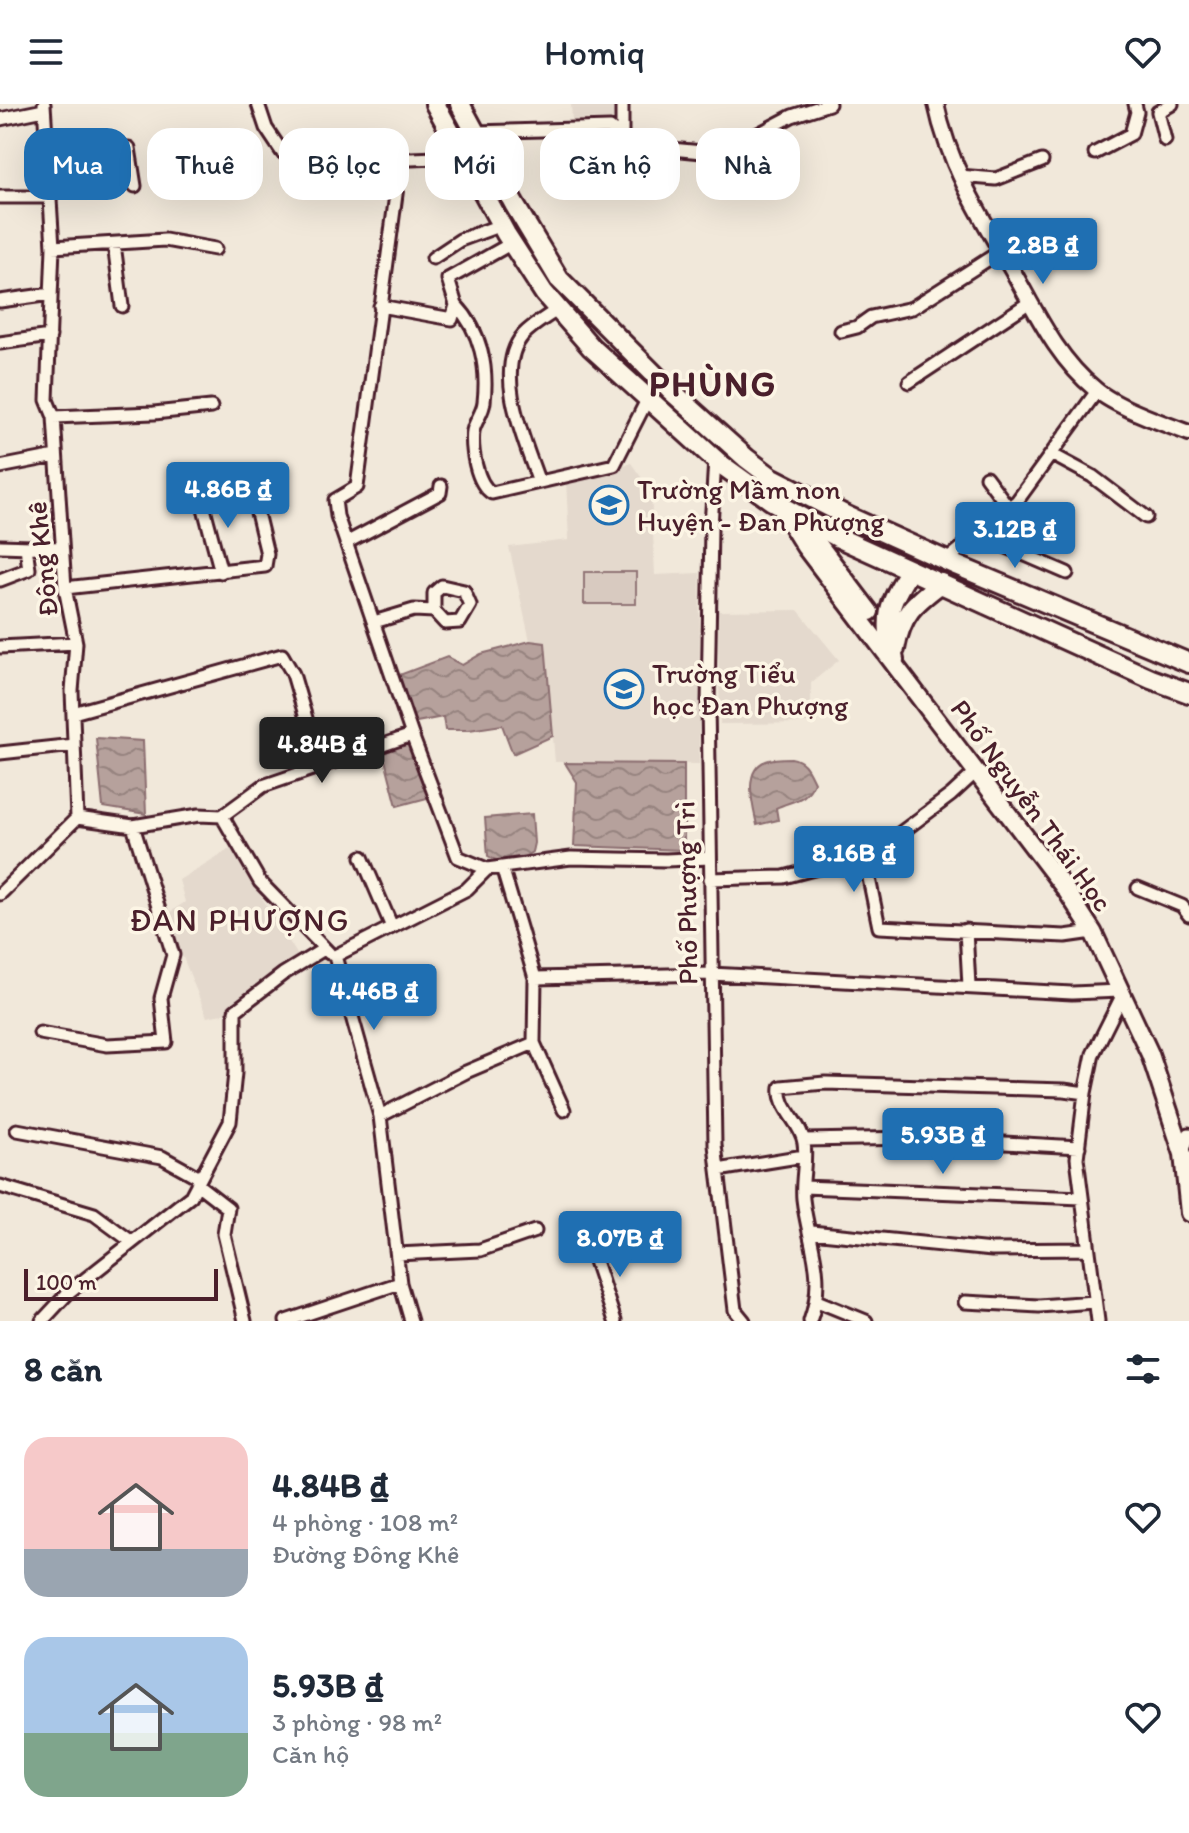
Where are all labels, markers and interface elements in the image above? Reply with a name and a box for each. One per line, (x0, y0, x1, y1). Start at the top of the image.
icon: menu (24, 30, 68, 74)
icon: heart (1121, 30, 1165, 74)
text: Homiq (544, 31, 645, 74)
chip: Mua (24, 128, 131, 200)
chip: Thuê (147, 128, 263, 200)
chip: Bộ lọc (279, 128, 409, 200)
chip: Mới (425, 128, 524, 200)
chip: Căn hộ (540, 128, 680, 200)
chip: Nhà (696, 128, 800, 200)
pin: 2.8B ₫ (978, 218, 1108, 286)
text: 2.8B ₫ (1007, 228, 1079, 260)
district label: PHÙNG (649, 362, 777, 405)
pin: 4.86B ₫ (154, 462, 302, 530)
text: 4.86B ₫ (184, 472, 272, 504)
place label: Trường Mầm non Huyện - Đan Phượng (637, 472, 885, 538)
school or university icon: Trường Mầm non Huyện - Đan Phượng (588, 484, 630, 526)
street label: Đông Khê (19, 500, 65, 618)
pin: 3.12B ₫ (941, 502, 1089, 570)
text: 3.12B ₫ (973, 512, 1057, 544)
place label: Trường Tiểu học Đan Phượng (652, 656, 849, 722)
school or university icon: Trường Tiểu học Đan Phượng (603, 668, 645, 710)
street label: Phố Nguyễn Thái Học (944, 692, 1120, 918)
pin: 4.84B ₫ (248, 717, 396, 785)
text: 4.84B ₫ (277, 727, 367, 759)
street label: Phố Phượng Trì (667, 801, 705, 985)
pin: 8.16B ₫ (780, 826, 928, 894)
text: 8.16B ₫ (812, 836, 896, 868)
district label: ĐAN PHƯỢNG (129, 901, 351, 939)
pin: 4.46B ₫ (300, 964, 448, 1032)
text: 4.46B ₫ (330, 974, 418, 1006)
pin: 5.93B ₫ (869, 1108, 1017, 1176)
text: 5.93B ₫ (900, 1118, 986, 1150)
pin: 8.07B ₫ (546, 1211, 694, 1279)
text: 8.07B ₫ (577, 1221, 663, 1253)
scale bar (24, 1265, 218, 1301)
text: 100 m (36, 1269, 97, 1296)
icon: filters (1121, 1347, 1165, 1391)
text: 8 căn (24, 1349, 102, 1390)
text: 4.84B ₫ (272, 1465, 389, 1506)
icon: home (88, 1469, 184, 1565)
icon: heart (1121, 1495, 1165, 1539)
text: 4 phòng · 108 m² (272, 1506, 458, 1538)
text: Đường Đông Khê (272, 1538, 459, 1570)
text: 5.93B ₫ (272, 1665, 383, 1706)
icon: home (88, 1669, 184, 1765)
icon: heart (1121, 1695, 1165, 1739)
text: 3 phòng · 98 m² (272, 1706, 442, 1738)
text: Căn hộ (272, 1738, 349, 1770)

